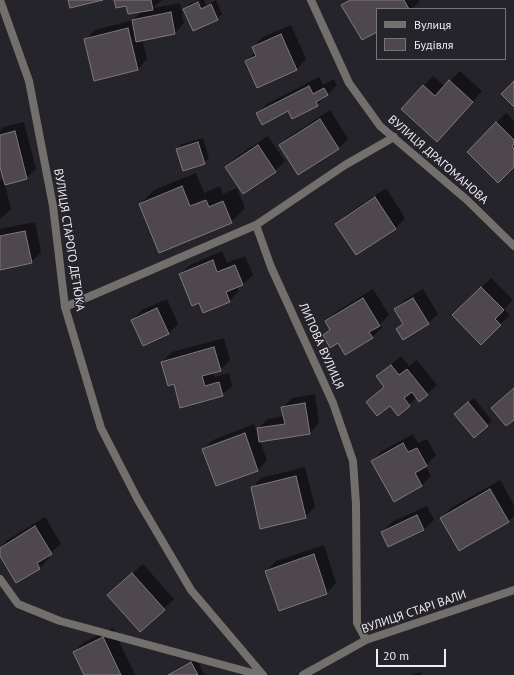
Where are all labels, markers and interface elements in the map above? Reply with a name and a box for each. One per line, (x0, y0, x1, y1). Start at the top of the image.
legend (376, 8, 506, 60)
text: Вулиця (414, 17, 451, 32)
text: Будівля (414, 37, 453, 52)
street label: ВУЛИЦЯ ДРАГОМАНОВА (385, 112, 491, 208)
street label: ВУЛИЦЯ СТАРОГО ДЕТЮКА (51, 168, 87, 312)
street label: ЛИПОВА ВУЛИЦЯ (296, 301, 346, 391)
street label: ВУЛИЦЯ СТАРІ ВАЛИ (360, 587, 468, 637)
scale bar (378, 641, 448, 667)
text: 20 m (383, 648, 409, 663)

